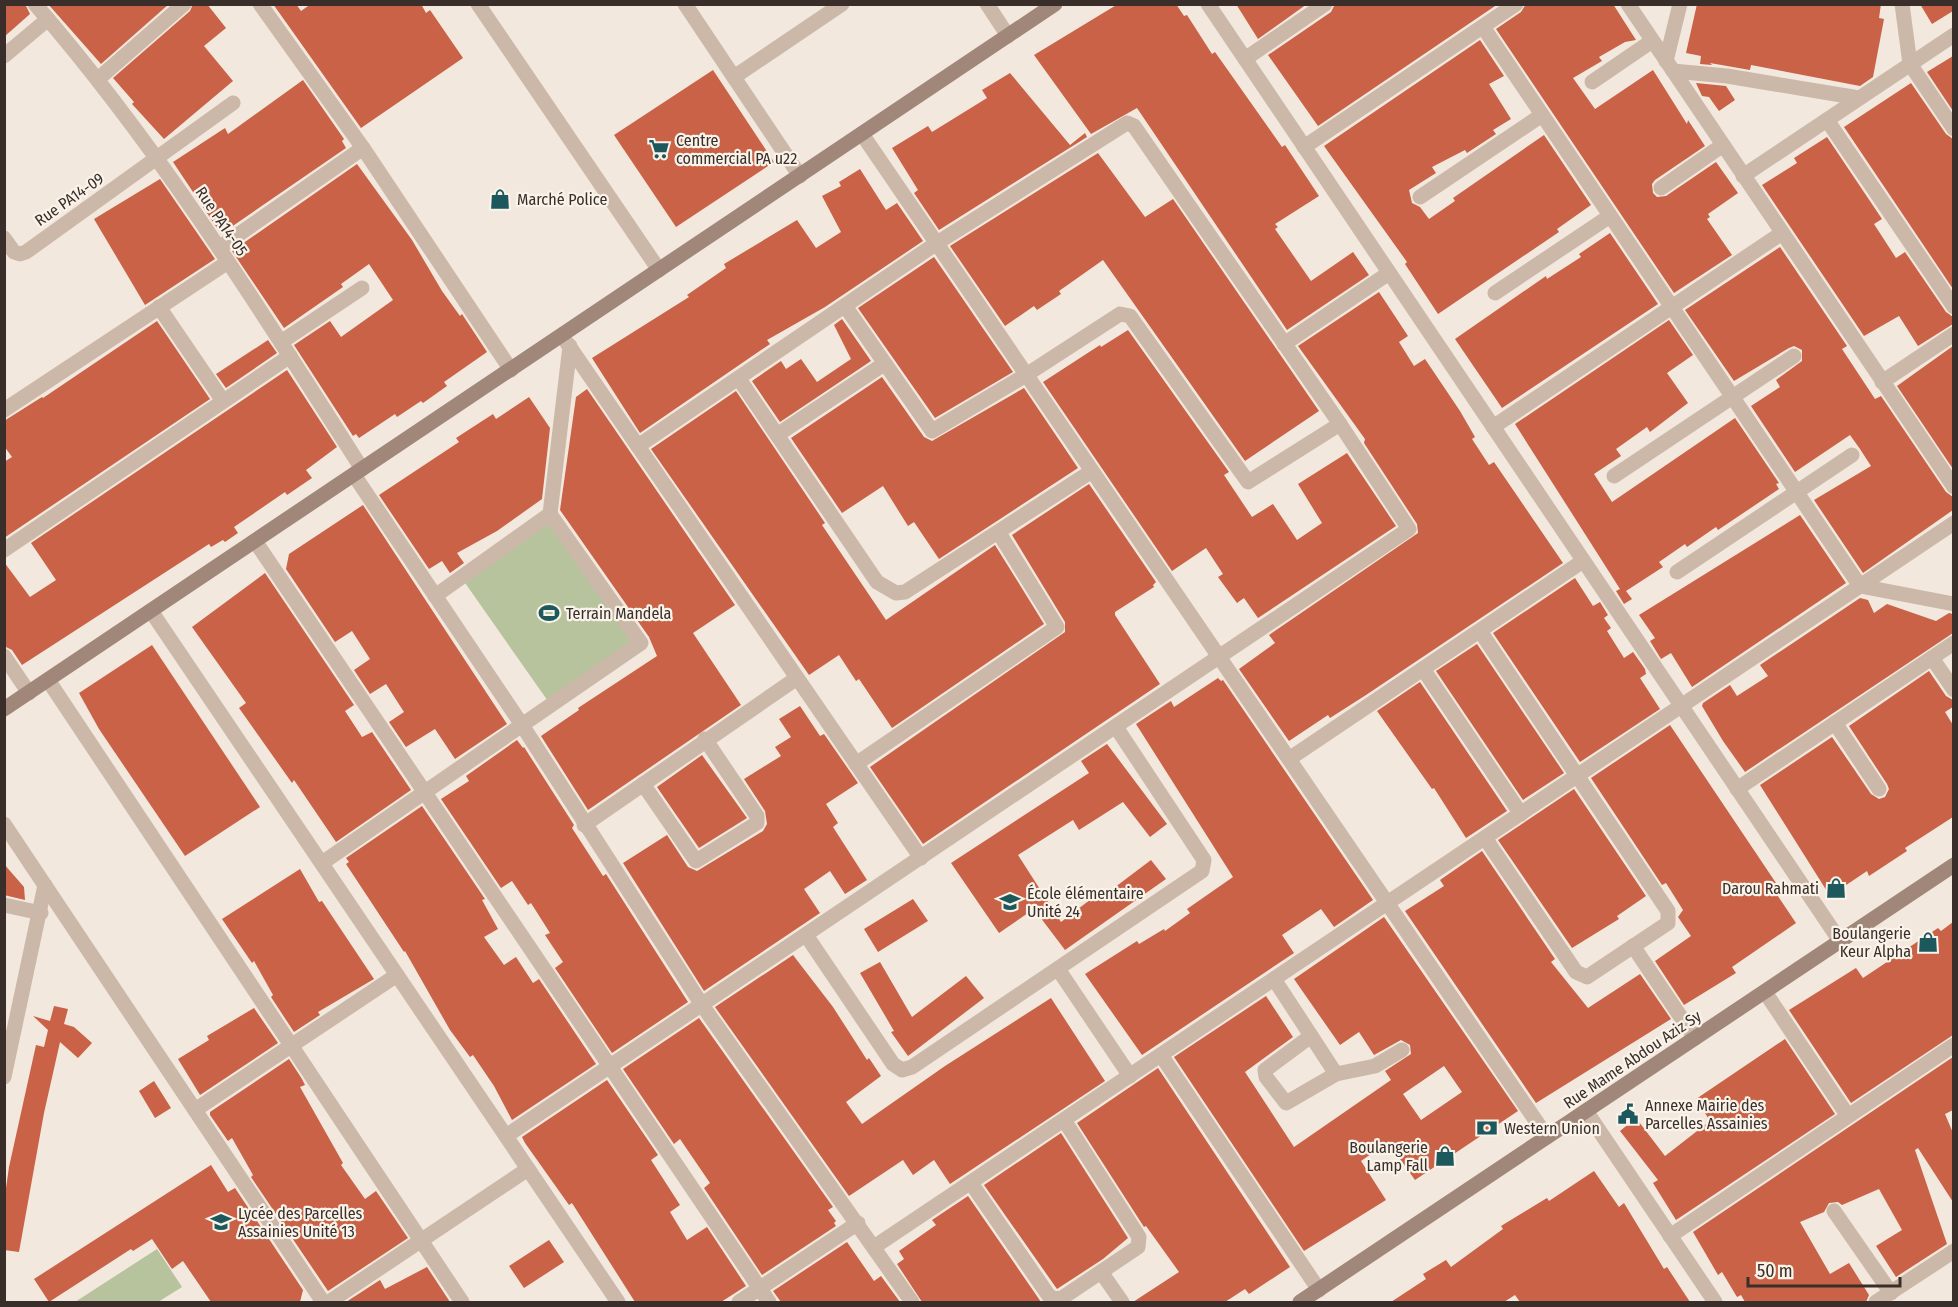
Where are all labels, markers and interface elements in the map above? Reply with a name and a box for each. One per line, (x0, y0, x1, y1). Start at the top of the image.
place label: Centre commercial PA u22 (676, 131, 797, 168)
supermarket icon: Centre commercial PA u22 (647, 137, 671, 161)
street label: Rue PA14-09 (31, 169, 108, 230)
street label: Rue PA14-05 (192, 183, 252, 259)
shop icon: Marché Police (488, 187, 512, 211)
place label: Marché Police (517, 190, 607, 209)
sports icon: Terrain Mandela (537, 601, 561, 625)
place label: Terrain Mandela (566, 604, 671, 623)
shop icon: Darou Rahmati (1824, 876, 1848, 900)
place label: Darou Rahmati (1722, 879, 1819, 898)
place label: École élémentaire Unité 24 (1027, 884, 1144, 921)
school or university icon: École élémentaire Unité 24 (998, 890, 1022, 914)
place label: Boulangerie Keur Alpha (1832, 924, 1911, 961)
shop icon: Boulangerie Keur Alpha (1916, 930, 1940, 954)
street label: Rue Mame Abdou Aziz Sy (1560, 1006, 1705, 1113)
place label: Annexe Mairie des Parcelles Assainies (1645, 1096, 1768, 1133)
public building icon: Annexe Mairie des Parcelles Assainies (1616, 1102, 1640, 1126)
bank icon: Western Union (1475, 1116, 1499, 1140)
place label: Western Union (1504, 1119, 1600, 1138)
place label: Boulangerie Lamp Fall (1349, 1138, 1428, 1175)
shop icon: Boulangerie Lamp Fall (1433, 1144, 1457, 1168)
place label: Lycée des Parcelles Assainies Unité 13 (238, 1204, 363, 1241)
school or university icon: Lycée des Parcelles Assainies Unité 13 (209, 1210, 233, 1234)
scale bar (1748, 1250, 1900, 1288)
text: 50 m (1757, 1260, 1793, 1282)

